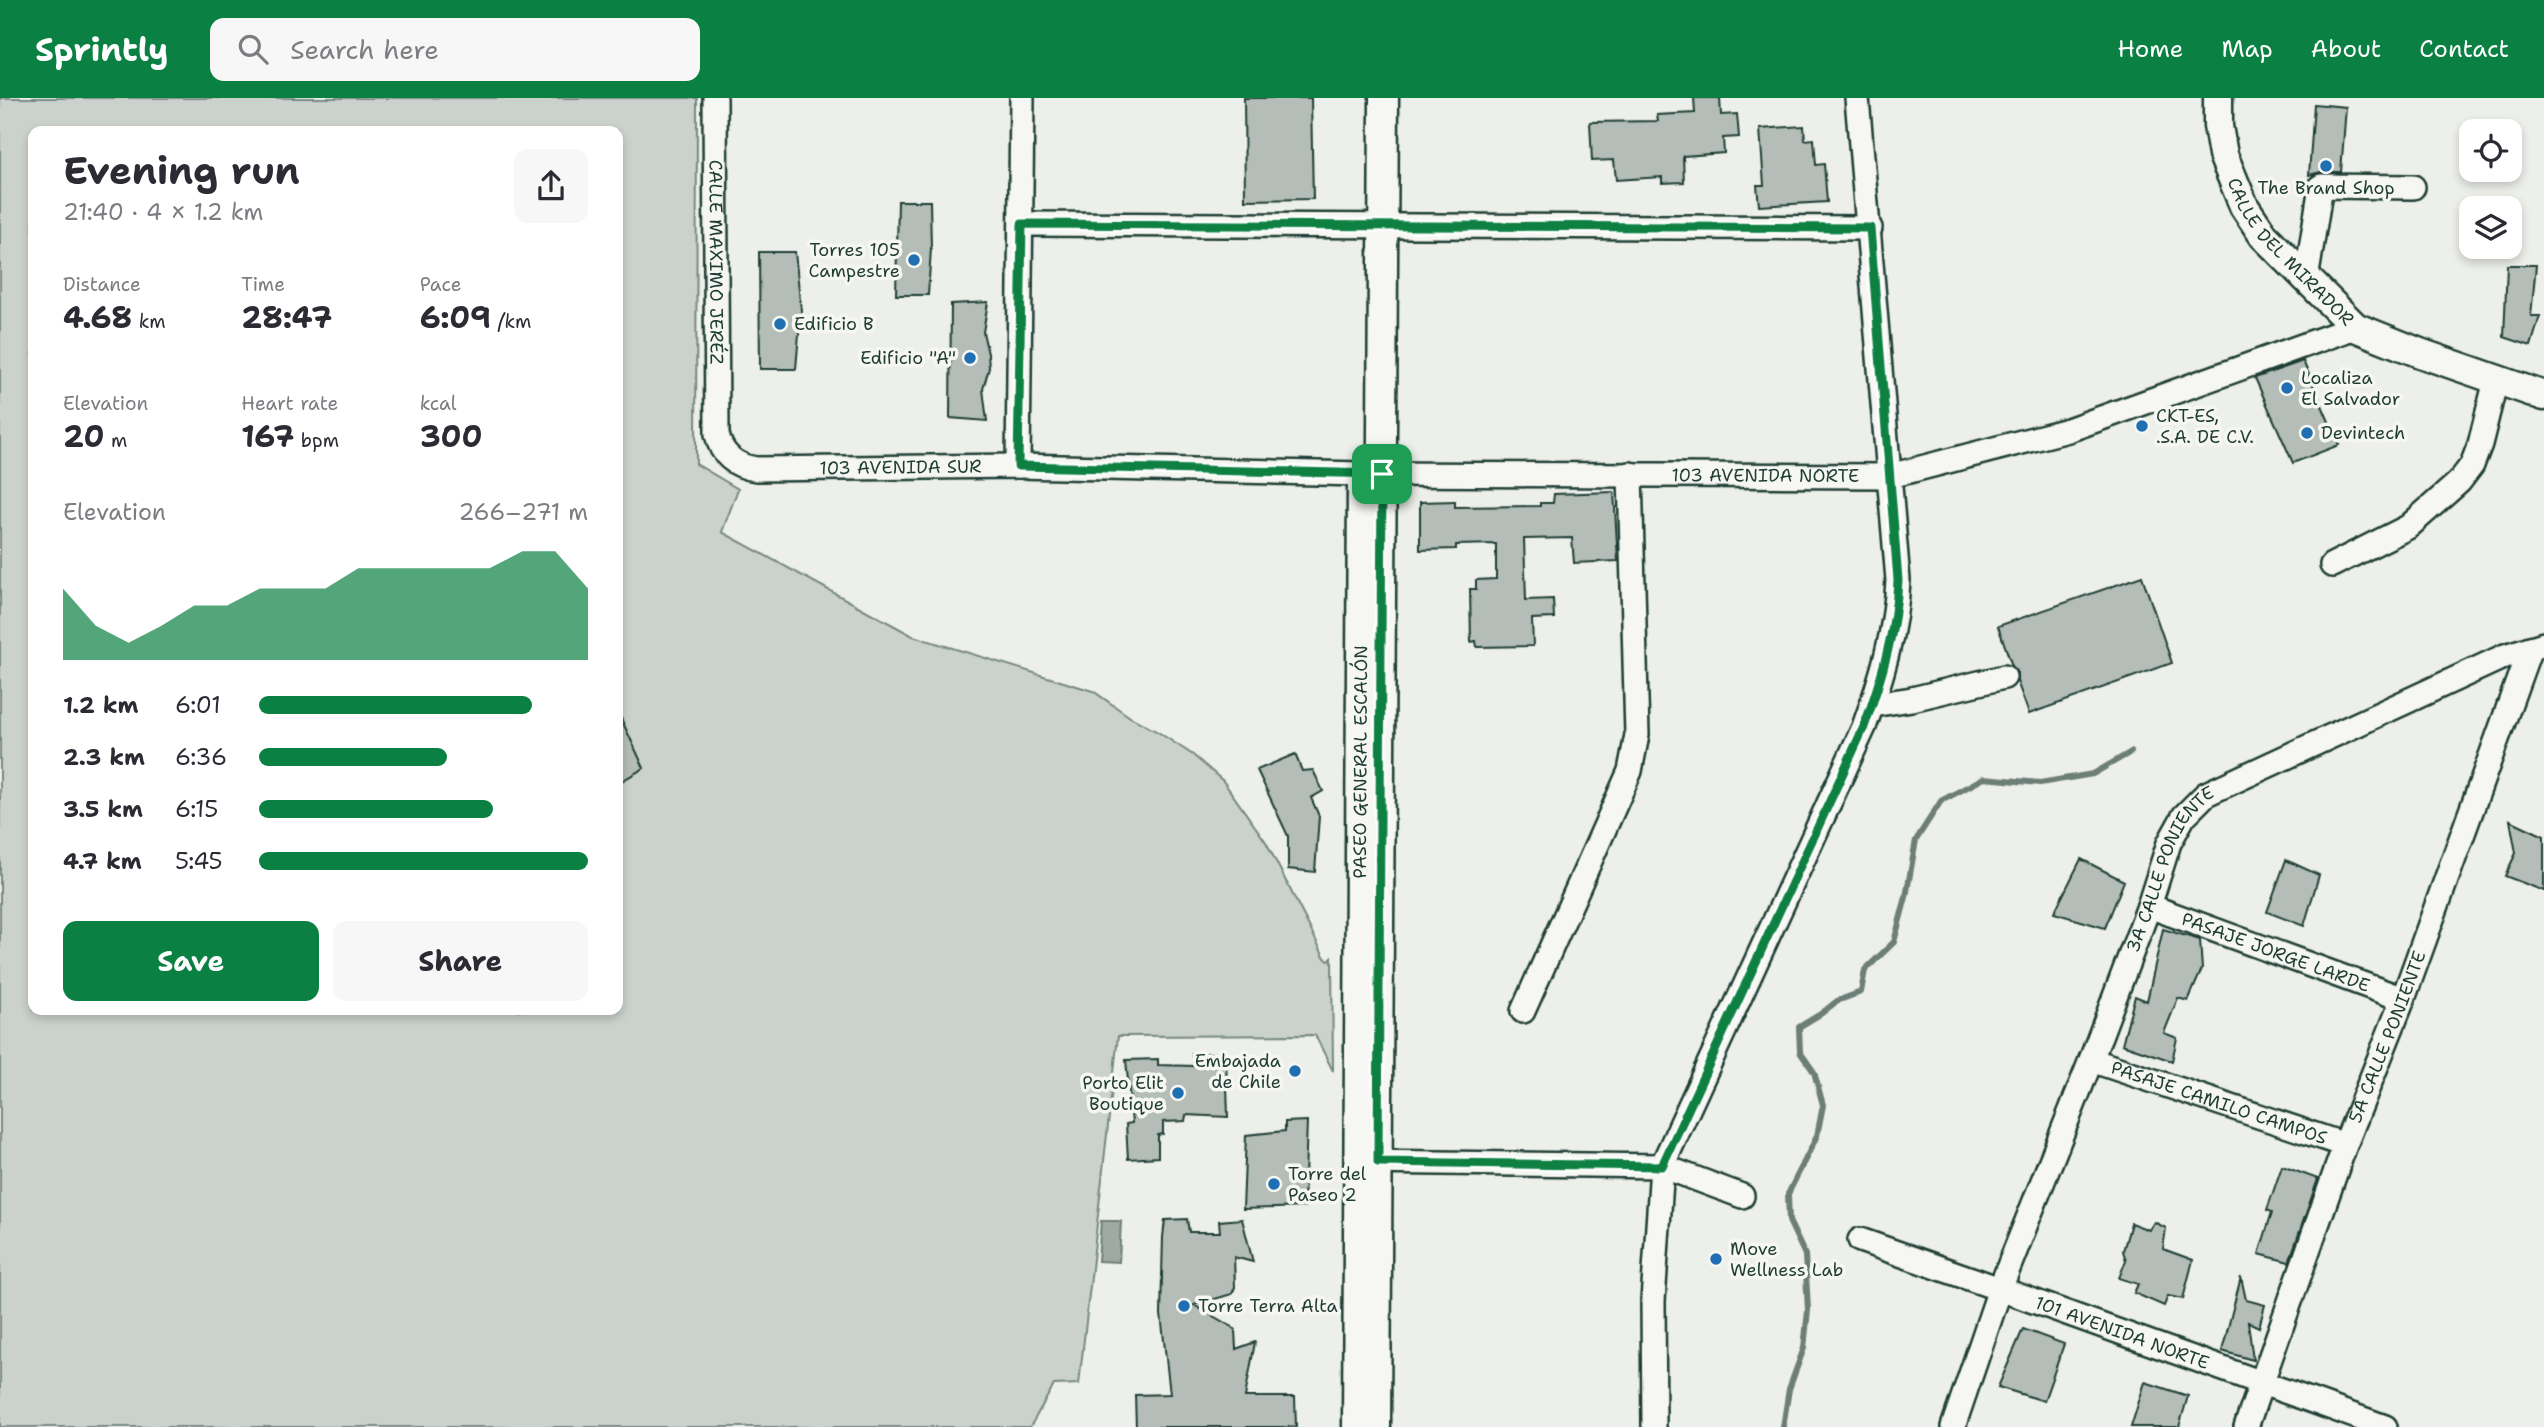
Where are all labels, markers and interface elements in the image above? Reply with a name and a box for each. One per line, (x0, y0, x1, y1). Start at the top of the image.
search box (210, 18, 700, 81)
text: Sprintly (35, 27, 168, 72)
icon: search (234, 30, 272, 68)
text: Search here (290, 32, 439, 67)
text: Home (2117, 33, 2183, 65)
text: Map (2221, 33, 2273, 65)
text: About (2311, 33, 2381, 65)
text: Contact (2419, 33, 2509, 65)
map controls (2459, 119, 2522, 259)
button: locate (2459, 119, 2522, 182)
text: Evening run (63, 145, 300, 196)
button: share (514, 149, 588, 223)
marker: The Brand Shop (2318, 158, 2334, 174)
street label: CALLE MAXIMO JERÉZ (703, 160, 729, 364)
street label: CALLE DEL MIRADOR (2222, 174, 2359, 331)
place label: The Brand Shop (2257, 176, 2395, 200)
button: layers (2459, 196, 2522, 259)
text: 21:40 · 4 × 1.2 km (63, 197, 263, 227)
place label: Torres 105 Campestre (809, 238, 900, 283)
marker: Torres 105 Campestre (906, 252, 922, 268)
text: Distance (63, 272, 141, 297)
text: Time (241, 272, 285, 297)
text: Pace (420, 272, 461, 297)
text: 4.68 (63, 297, 132, 338)
text: 28:47 (241, 297, 332, 338)
text: 6:09 (420, 297, 491, 338)
text: km (132, 309, 166, 334)
text: /km (491, 309, 532, 334)
place label: Edificio B (794, 312, 874, 336)
marker: Edificio B (772, 316, 788, 332)
place label: Edificio "A" (860, 346, 956, 370)
marker: Edificio "A" (962, 350, 978, 366)
place label: Localiza El Salvador (2301, 366, 2400, 411)
marker: Localiza El Salvador (2279, 380, 2295, 396)
text: Elevation (63, 391, 148, 416)
text: Heart rate (241, 391, 338, 416)
text: kcal (420, 391, 457, 416)
place label: CKT-ES, .S.A. DE C.V. (2156, 404, 2254, 449)
text: 20 (63, 416, 104, 457)
text: 167 (241, 416, 294, 457)
text: 300 (420, 416, 482, 457)
marker: CKT-ES, .S.A. DE C.V. (2134, 418, 2150, 434)
place label: Devintech (2321, 421, 2405, 445)
marker: Devintech (2299, 425, 2315, 441)
text: m (104, 428, 127, 453)
text: bpm (294, 428, 339, 453)
pin (1352, 444, 1412, 504)
street label: 103 AVENIDA SUR (819, 454, 982, 480)
icon: arrive (1363, 455, 1401, 493)
street label: 103 AVENIDA NORTE (1671, 463, 1859, 488)
text: Elevation (63, 497, 166, 527)
text: 266–271 m (459, 497, 588, 527)
street label: PASEO GENERAL ESCALÓN (1348, 645, 1373, 879)
text: 1.2 km (63, 690, 139, 720)
text: 6:01 (175, 690, 221, 720)
text: 2.3 km (63, 742, 145, 772)
text: 6:36 (175, 742, 227, 772)
street label: 3A CALLE PONIENTE (2121, 780, 2218, 956)
text: 3.5 km (63, 794, 143, 824)
text: 6:15 (175, 794, 218, 824)
text: 4.7 km (63, 846, 142, 876)
text: 5:45 (175, 846, 223, 876)
street label: PASAJE JORGE LARDE (2178, 907, 2373, 998)
button: Save (63, 921, 319, 1001)
button: Share (333, 921, 588, 1001)
street label: 5A CALLE PONIENTE (2343, 947, 2431, 1126)
place label: Embajada de Chile (1195, 1049, 1281, 1094)
street label: PASAJE CAMILO CAMPOS (2108, 1056, 2330, 1150)
marker: Embajada de Chile (1287, 1063, 1303, 1079)
place label: Porto Elit Boutique (1082, 1071, 1164, 1116)
marker: Porto Elit Boutique (1170, 1085, 1186, 1101)
place label: Torre del Paseo 2 (1288, 1162, 1367, 1207)
marker: Torre del Paseo 2 (1266, 1176, 1282, 1192)
place label: Move Wellness Lab (1730, 1237, 1843, 1282)
marker: Move Wellness Lab (1708, 1251, 1724, 1267)
street label: 101 AVENIDA NORTE (2032, 1291, 2212, 1375)
place label: Torre Terra Alta (1198, 1294, 1338, 1318)
marker: Torre Terra Alta (1176, 1298, 1192, 1314)

